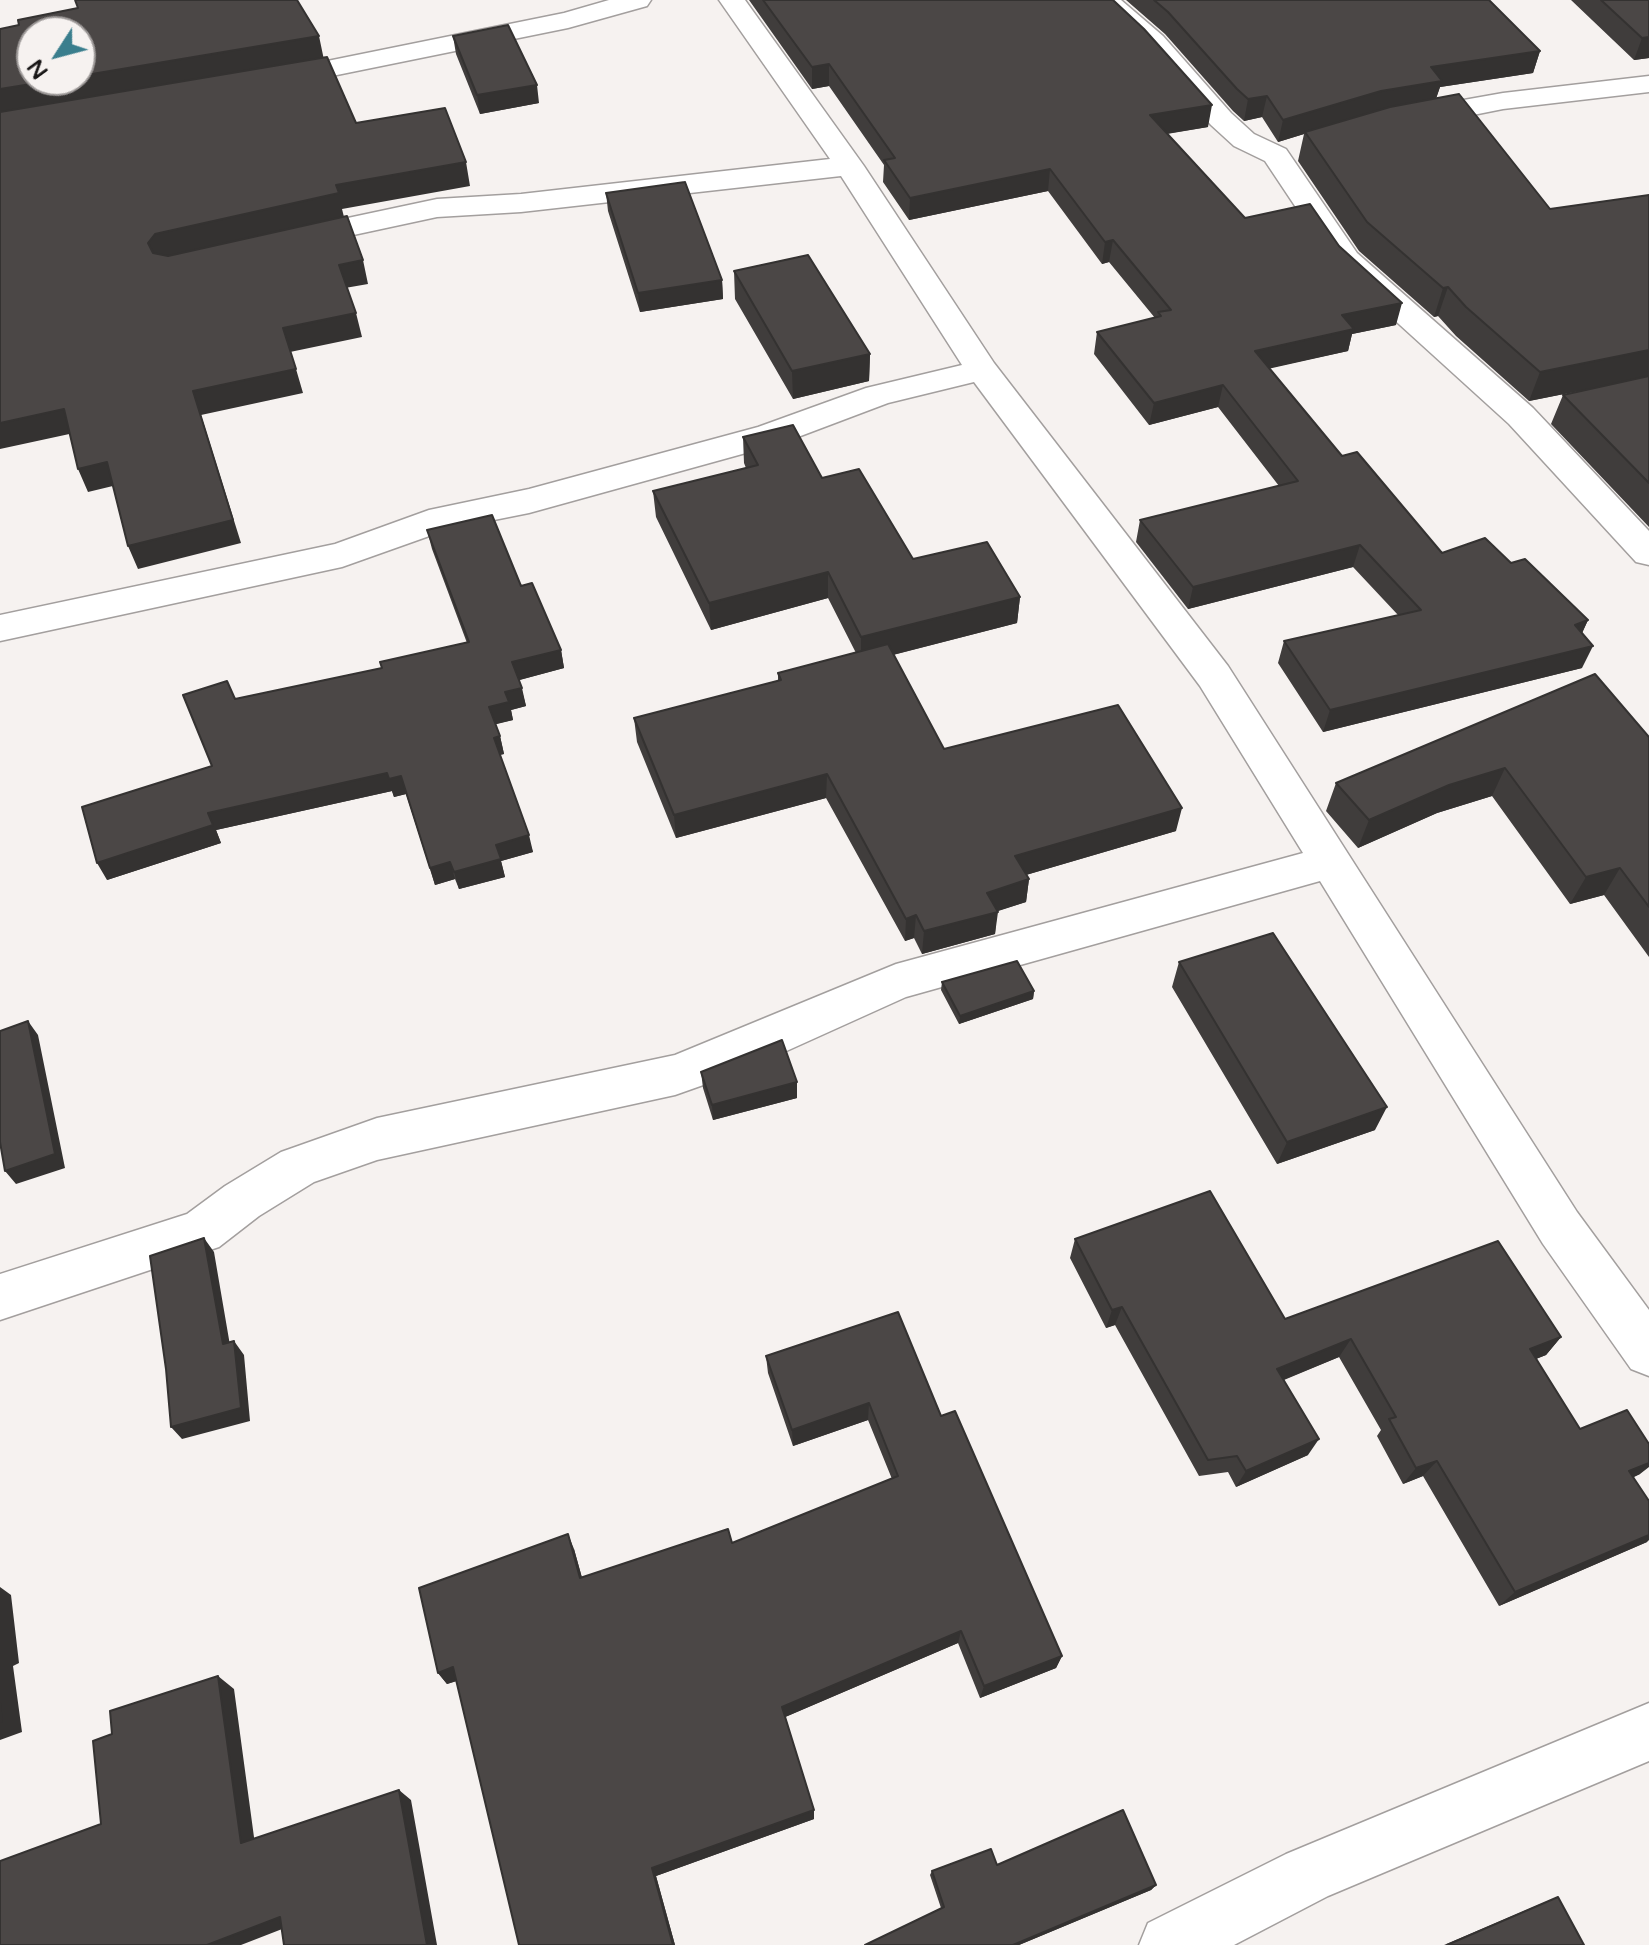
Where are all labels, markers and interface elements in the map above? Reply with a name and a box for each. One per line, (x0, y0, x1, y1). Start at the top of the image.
north arrow (16, 16, 96, 96)
text: N (22, 54, 54, 84)

